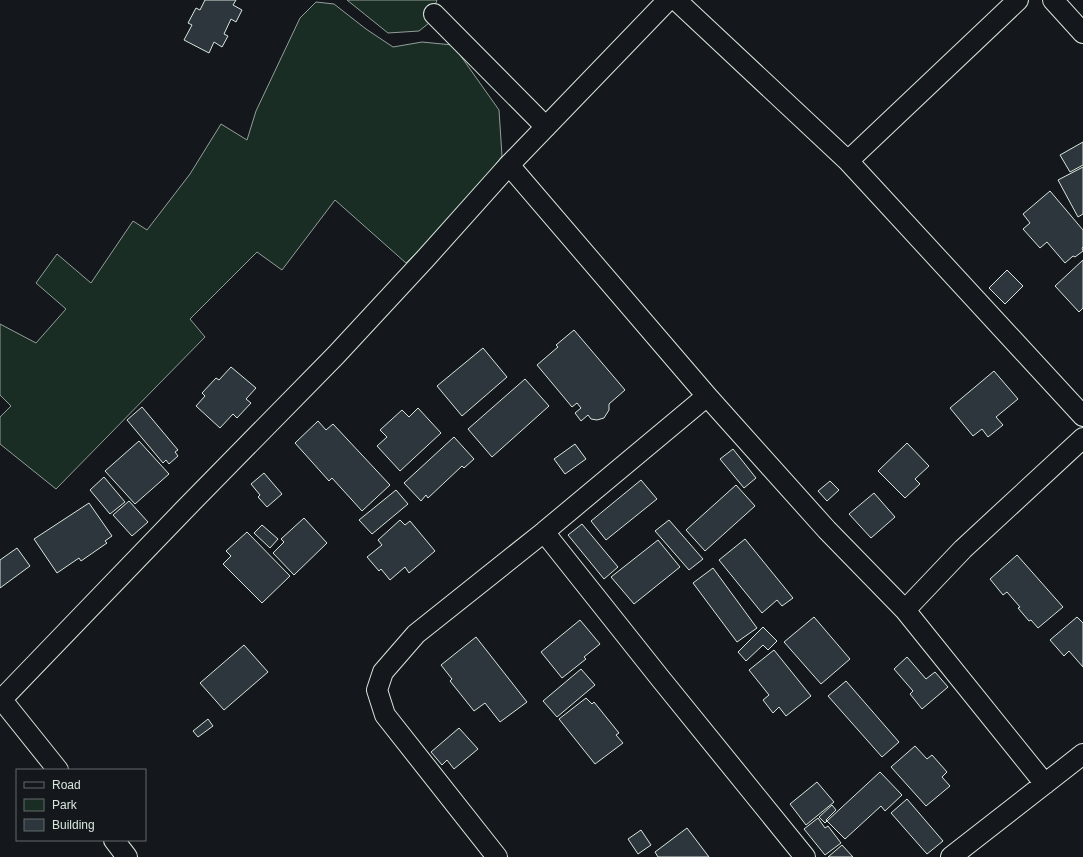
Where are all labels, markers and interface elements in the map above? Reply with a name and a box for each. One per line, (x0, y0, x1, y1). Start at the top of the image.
legend (16, 769, 146, 841)
text: Road (52, 778, 81, 792)
text: Park (52, 798, 78, 812)
text: Building (52, 818, 95, 832)

